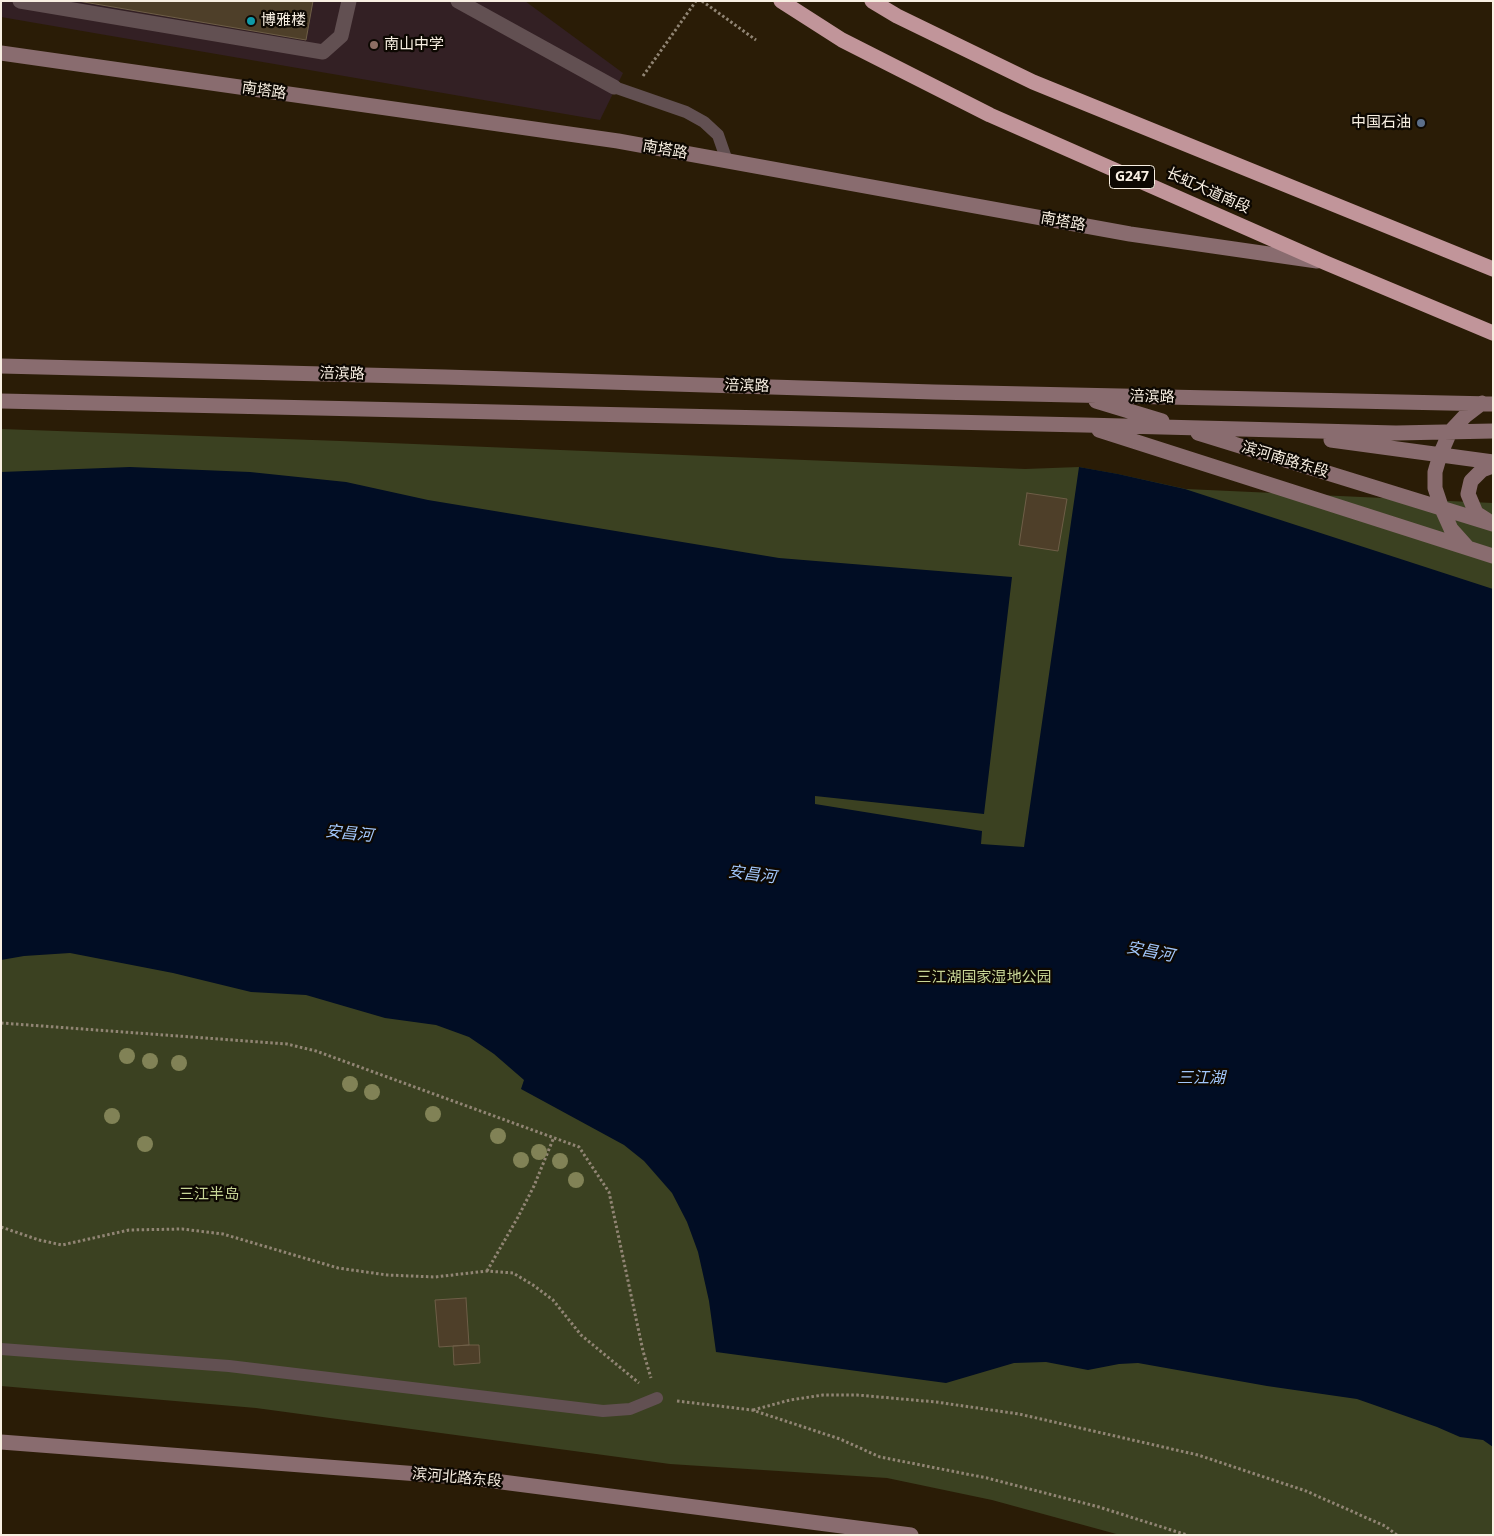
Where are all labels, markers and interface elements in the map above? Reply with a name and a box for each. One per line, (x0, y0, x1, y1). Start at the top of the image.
place label: 博雅楼 (261, 12, 306, 30)
marker: 博雅楼 (245, 15, 257, 27)
place label: 南山中学 (384, 36, 444, 54)
marker: 南山中学 (368, 39, 380, 51)
street label: 南塔路 (240, 79, 288, 103)
place label: 中国石油 (1351, 114, 1411, 132)
marker: 中国石油 (1415, 117, 1427, 129)
street label: 南塔路 (641, 137, 689, 163)
street label: 长虹大道南段 (1163, 164, 1253, 218)
road number: G247 (1110, 166, 1154, 188)
street label: 南塔路 (1039, 209, 1087, 235)
street label: 涪滨路 (319, 365, 365, 383)
street label: 涪滨路 (724, 376, 770, 396)
street label: 涪滨路 (1129, 388, 1175, 406)
street label: 滨河南路东段 (1239, 438, 1331, 482)
water label: 安昌河 (324, 822, 374, 846)
water label: 安昌河 (727, 863, 777, 887)
water label: 安昌河 (1125, 938, 1175, 966)
park label: 三江湖国家湿地公园 (917, 969, 1051, 987)
water label: 三江湖 (1177, 1068, 1225, 1088)
park label: 三江半岛 (179, 1186, 239, 1204)
street label: 滨河北路东段 (411, 1465, 503, 1491)

